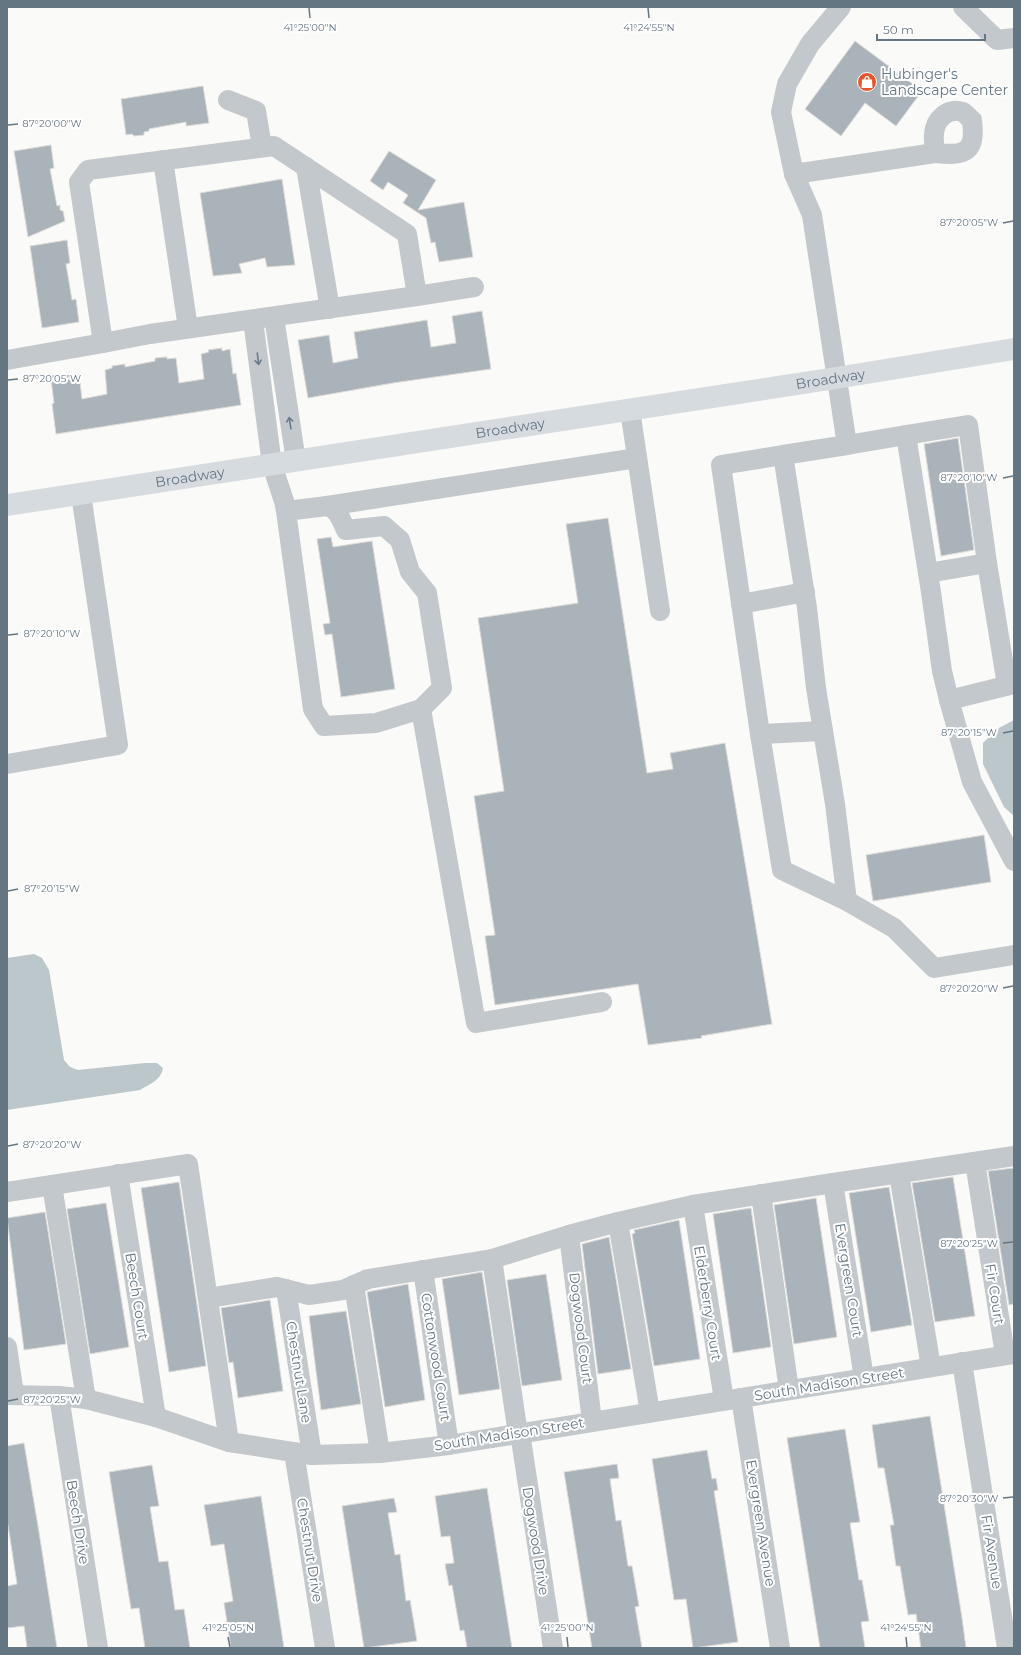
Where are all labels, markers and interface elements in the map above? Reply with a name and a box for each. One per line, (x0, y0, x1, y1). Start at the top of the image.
scale bar (877, 16, 985, 42)
text: 41°25'00"N (283, 21, 337, 34)
text: 41°24'55"N (623, 21, 675, 34)
text: 50 m (883, 22, 914, 37)
place label: Hubinger's Landscape Center (881, 65, 1008, 99)
shop icon: Hubinger's Landscape Center (856, 71, 878, 93)
text: 87°20'00"W (22, 117, 82, 130)
text: 87°20'05"W (940, 216, 998, 229)
one-way arrow (254, 352, 262, 365)
street label: Broadway (794, 364, 867, 393)
text: 87°20'05"W (23, 372, 81, 385)
street label: Broadway (474, 414, 547, 442)
one-way arrow (286, 417, 294, 430)
street label: Broadway (154, 463, 226, 491)
text: 87°20'10"W (941, 471, 997, 484)
text: 87°20'10"W (24, 627, 80, 640)
text: 87°20'15"W (941, 726, 997, 739)
text: 87°20'15"W (24, 882, 80, 895)
text: 87°20'20"W (940, 982, 998, 995)
text: 87°20'20"W (23, 1138, 81, 1151)
street label: Evergreen Court (831, 1222, 867, 1338)
text: 87°20'25"W (940, 1237, 998, 1250)
street label: Elderberry Court (690, 1244, 726, 1362)
street label: Beech Court (121, 1251, 153, 1341)
street label: Fir Court (981, 1262, 1009, 1326)
street label: Dogwood Court (565, 1271, 597, 1385)
street label: Cottonwood Court (417, 1292, 455, 1423)
street label: Chestnut Lane (282, 1320, 316, 1424)
street label: South Madison Street (753, 1363, 906, 1405)
text: 87°20'25"W (23, 1393, 81, 1406)
street label: South Madison Street (433, 1413, 586, 1455)
street label: Evergreen Avenue (742, 1458, 780, 1588)
street label: Beech Drive (62, 1479, 94, 1565)
street label: Dogwood Drive (519, 1486, 553, 1596)
text: 87°20'30"W (940, 1492, 998, 1505)
street label: Chestnut Drive (293, 1497, 327, 1603)
street label: Fir Avenue (977, 1514, 1007, 1590)
text: 41°25'05"N (202, 1621, 254, 1634)
text: 41°25'00"N (540, 1621, 594, 1634)
text: 41°24'55"N (880, 1621, 932, 1634)

